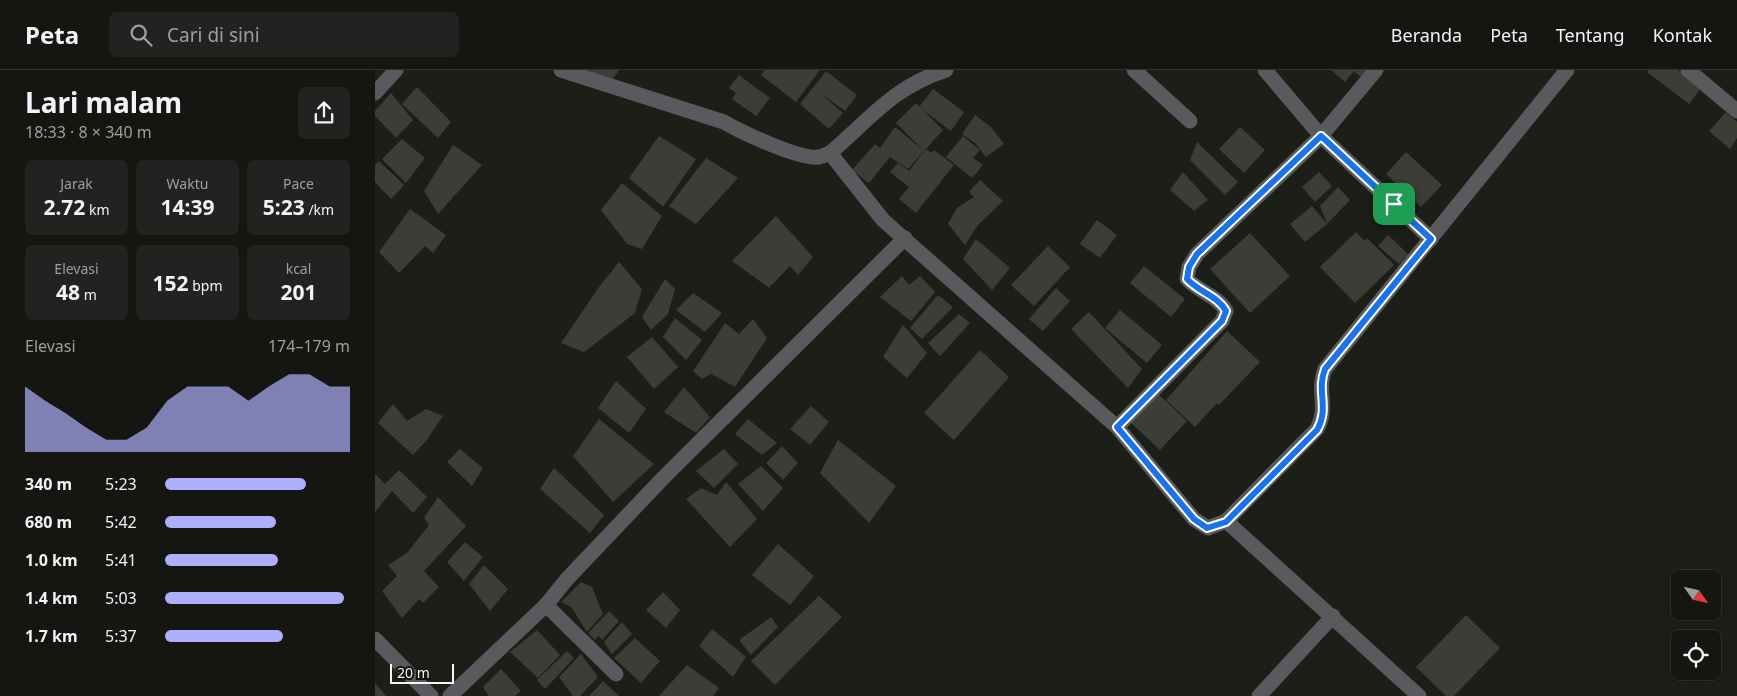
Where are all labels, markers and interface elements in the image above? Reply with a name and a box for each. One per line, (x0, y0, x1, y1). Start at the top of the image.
search box (109, 12, 459, 57)
text: Peta (25, 18, 79, 51)
icon: search (127, 21, 155, 49)
text: Cari di sini (167, 22, 260, 48)
text: Beranda (1391, 23, 1462, 47)
text: Peta (1490, 23, 1528, 47)
text: Tentang (1556, 23, 1625, 47)
text: Kontak (1653, 23, 1712, 47)
text: Lari malam (25, 83, 182, 121)
button: share (298, 87, 350, 139)
text: 18:33 · 8 × 340 m (25, 121, 152, 143)
text: Jarak (60, 174, 93, 193)
text: Waktu (167, 174, 208, 193)
text: Pace (283, 174, 314, 193)
pin (1373, 183, 1415, 225)
icon: arrive (1380, 190, 1408, 218)
text: 2.72 (43, 193, 85, 221)
text: 14:39 (161, 193, 214, 221)
text: 5:23 (263, 193, 305, 221)
text: km (85, 200, 110, 219)
text: /km (305, 200, 334, 219)
text: Elevasi (54, 259, 99, 278)
text: kcal (286, 259, 311, 278)
text: 152 (153, 269, 189, 297)
text: bpm (189, 276, 223, 295)
text: 48 (56, 278, 80, 306)
text: 201 (280, 278, 317, 306)
text: m (80, 285, 97, 304)
text: Elevasi (25, 335, 76, 357)
text: 174–179 m (268, 335, 350, 357)
text: 340 m (25, 473, 72, 495)
text: 5:23 (105, 473, 137, 495)
text: 680 m (25, 511, 72, 533)
text: 5:42 (105, 511, 137, 533)
text: 1.0 km (25, 549, 77, 571)
text: 5:41 (105, 549, 137, 571)
north arrow (1671, 570, 1721, 620)
map controls (1671, 570, 1721, 680)
text: 1.4 km (25, 587, 77, 609)
text: 5:03 (105, 587, 137, 609)
text: 1.7 km (25, 625, 77, 647)
text: 5:37 (105, 625, 137, 647)
button: locate (1671, 630, 1721, 680)
scale bar (390, 661, 454, 684)
text: 20 m (397, 663, 430, 682)

